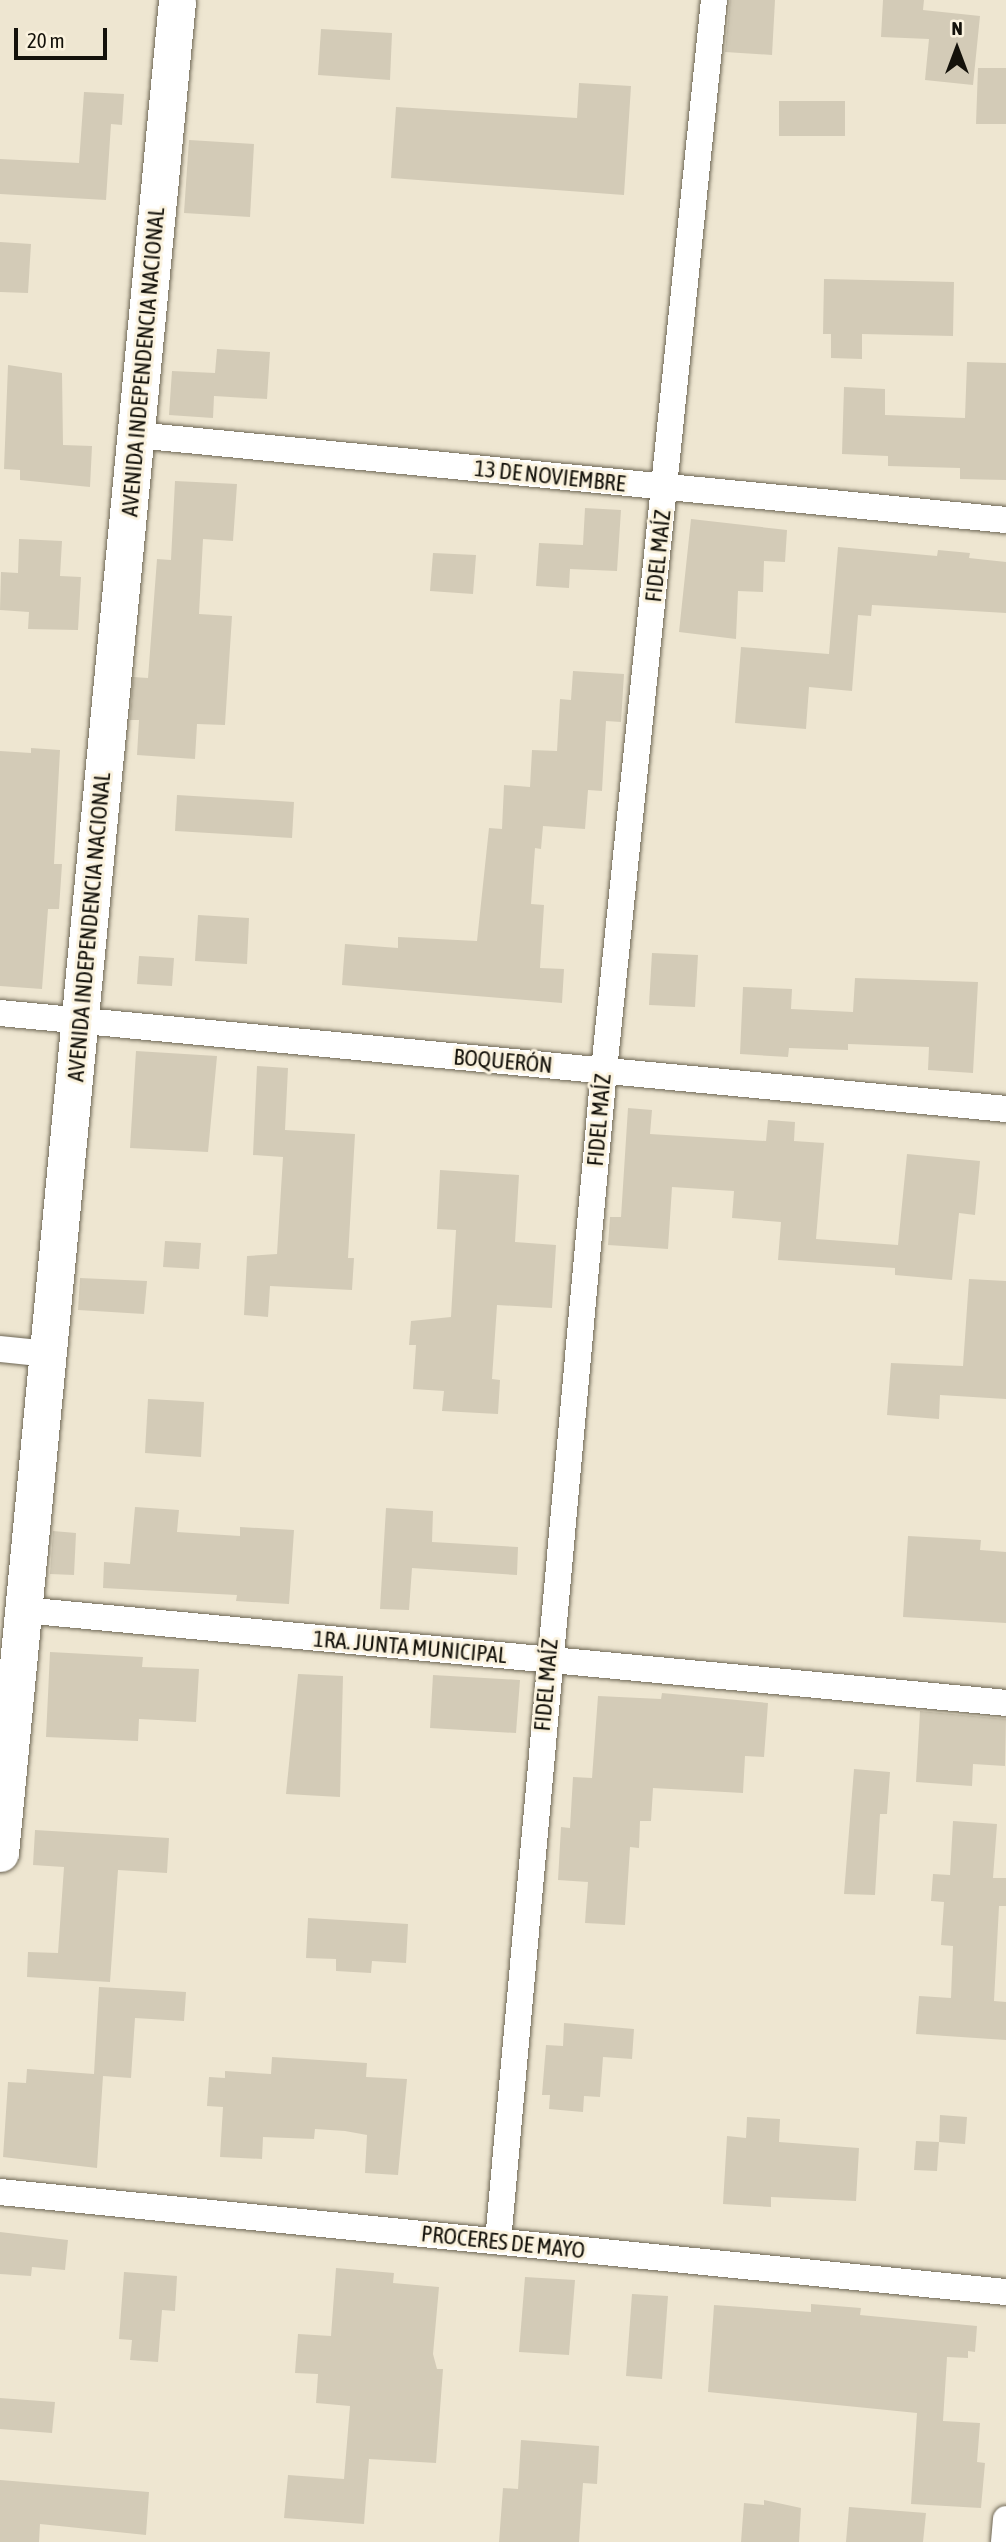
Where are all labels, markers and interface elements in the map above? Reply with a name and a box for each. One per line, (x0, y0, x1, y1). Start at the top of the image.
scale bar (18, 14, 110, 58)
north arrow (922, 14, 992, 84)
text: N (951, 17, 963, 39)
text: 20 m (27, 28, 65, 52)
street label: AVENIDA INDEPENDENCIA NACIONAL (116, 206, 170, 518)
street label: 13 DE NOVIEMBRE (473, 454, 627, 498)
street label: FIDEL MAÍZ (639, 508, 677, 604)
street label: AVENIDA INDEPENDENCIA NACIONAL (62, 771, 116, 1083)
street label: BOQUERÓN (452, 1043, 554, 1079)
street label: FIDEL MAÍZ (581, 1073, 617, 1167)
street label: 1RA. JUNTA MUNICIPAL (312, 1625, 508, 1669)
street label: FIDEL MAÍZ (528, 1638, 564, 1732)
street label: PROCERES DE MAYO (420, 2220, 586, 2264)

